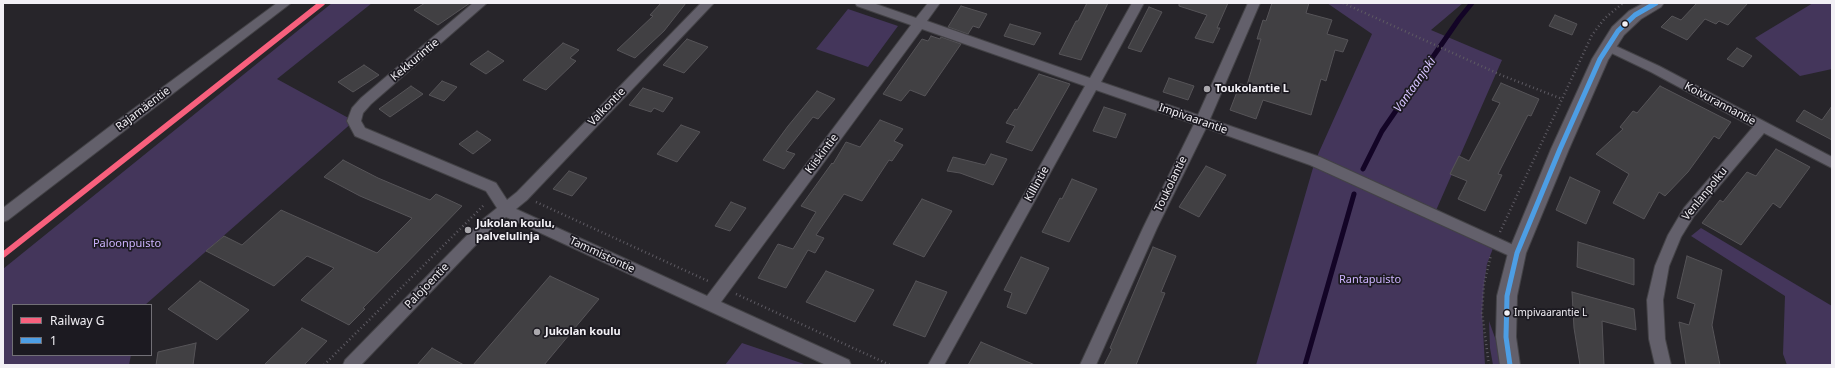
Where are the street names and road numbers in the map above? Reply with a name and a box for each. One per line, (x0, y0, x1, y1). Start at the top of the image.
street label: Kekkurintie (388, 36, 442, 84)
street label: Koivurannantie (1682, 80, 1758, 128)
street label: Rajamäentie (113, 84, 173, 134)
street label: Valkontie (586, 85, 628, 129)
street label: Impivaarantie (1157, 101, 1229, 137)
street label: Kiiskintie (803, 132, 841, 176)
street label: Toukolantie (1152, 154, 1190, 214)
street label: Killintie (1022, 164, 1052, 204)
street label: Venlanpolku (1680, 165, 1730, 223)
street label: Tammistontie (567, 234, 637, 276)
street label: Palojoentie (402, 261, 452, 311)

